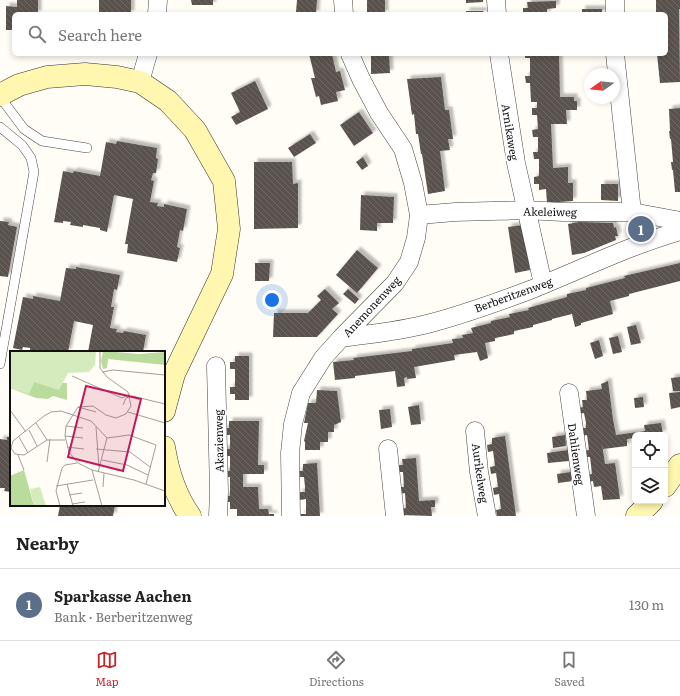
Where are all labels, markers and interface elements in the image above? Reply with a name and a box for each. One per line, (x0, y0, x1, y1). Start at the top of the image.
search box (12, 12, 668, 56)
icon: search (26, 23, 48, 45)
text: Search here (58, 23, 142, 46)
north arrow (584, 68, 620, 104)
street label: Arnikaweg (499, 102, 524, 162)
street label: Akeleiweg (523, 203, 578, 219)
pin: 1 (628, 214, 654, 244)
street label: Anemonenweg (338, 271, 404, 340)
street label: Berberitzenweg (472, 272, 555, 316)
your location (262, 290, 282, 310)
inset map (10, 351, 165, 506)
street label: Akazienweg (209, 408, 227, 473)
street label: Dahlienweg (565, 422, 589, 487)
map controls (632, 432, 668, 504)
button: locate (632, 432, 668, 468)
street label: Aurikelweg (469, 442, 493, 505)
button: layers (632, 468, 668, 504)
text: Nearby (16, 530, 79, 555)
text: Sparkasse Aachen (54, 584, 192, 607)
text: 1 (26, 595, 32, 614)
text: 130 m (629, 595, 664, 614)
text: Bank · Berberitzenweg (54, 607, 193, 626)
tab: Map (95, 649, 119, 689)
tab: Directions (309, 649, 364, 689)
tab: Saved (554, 649, 585, 689)

